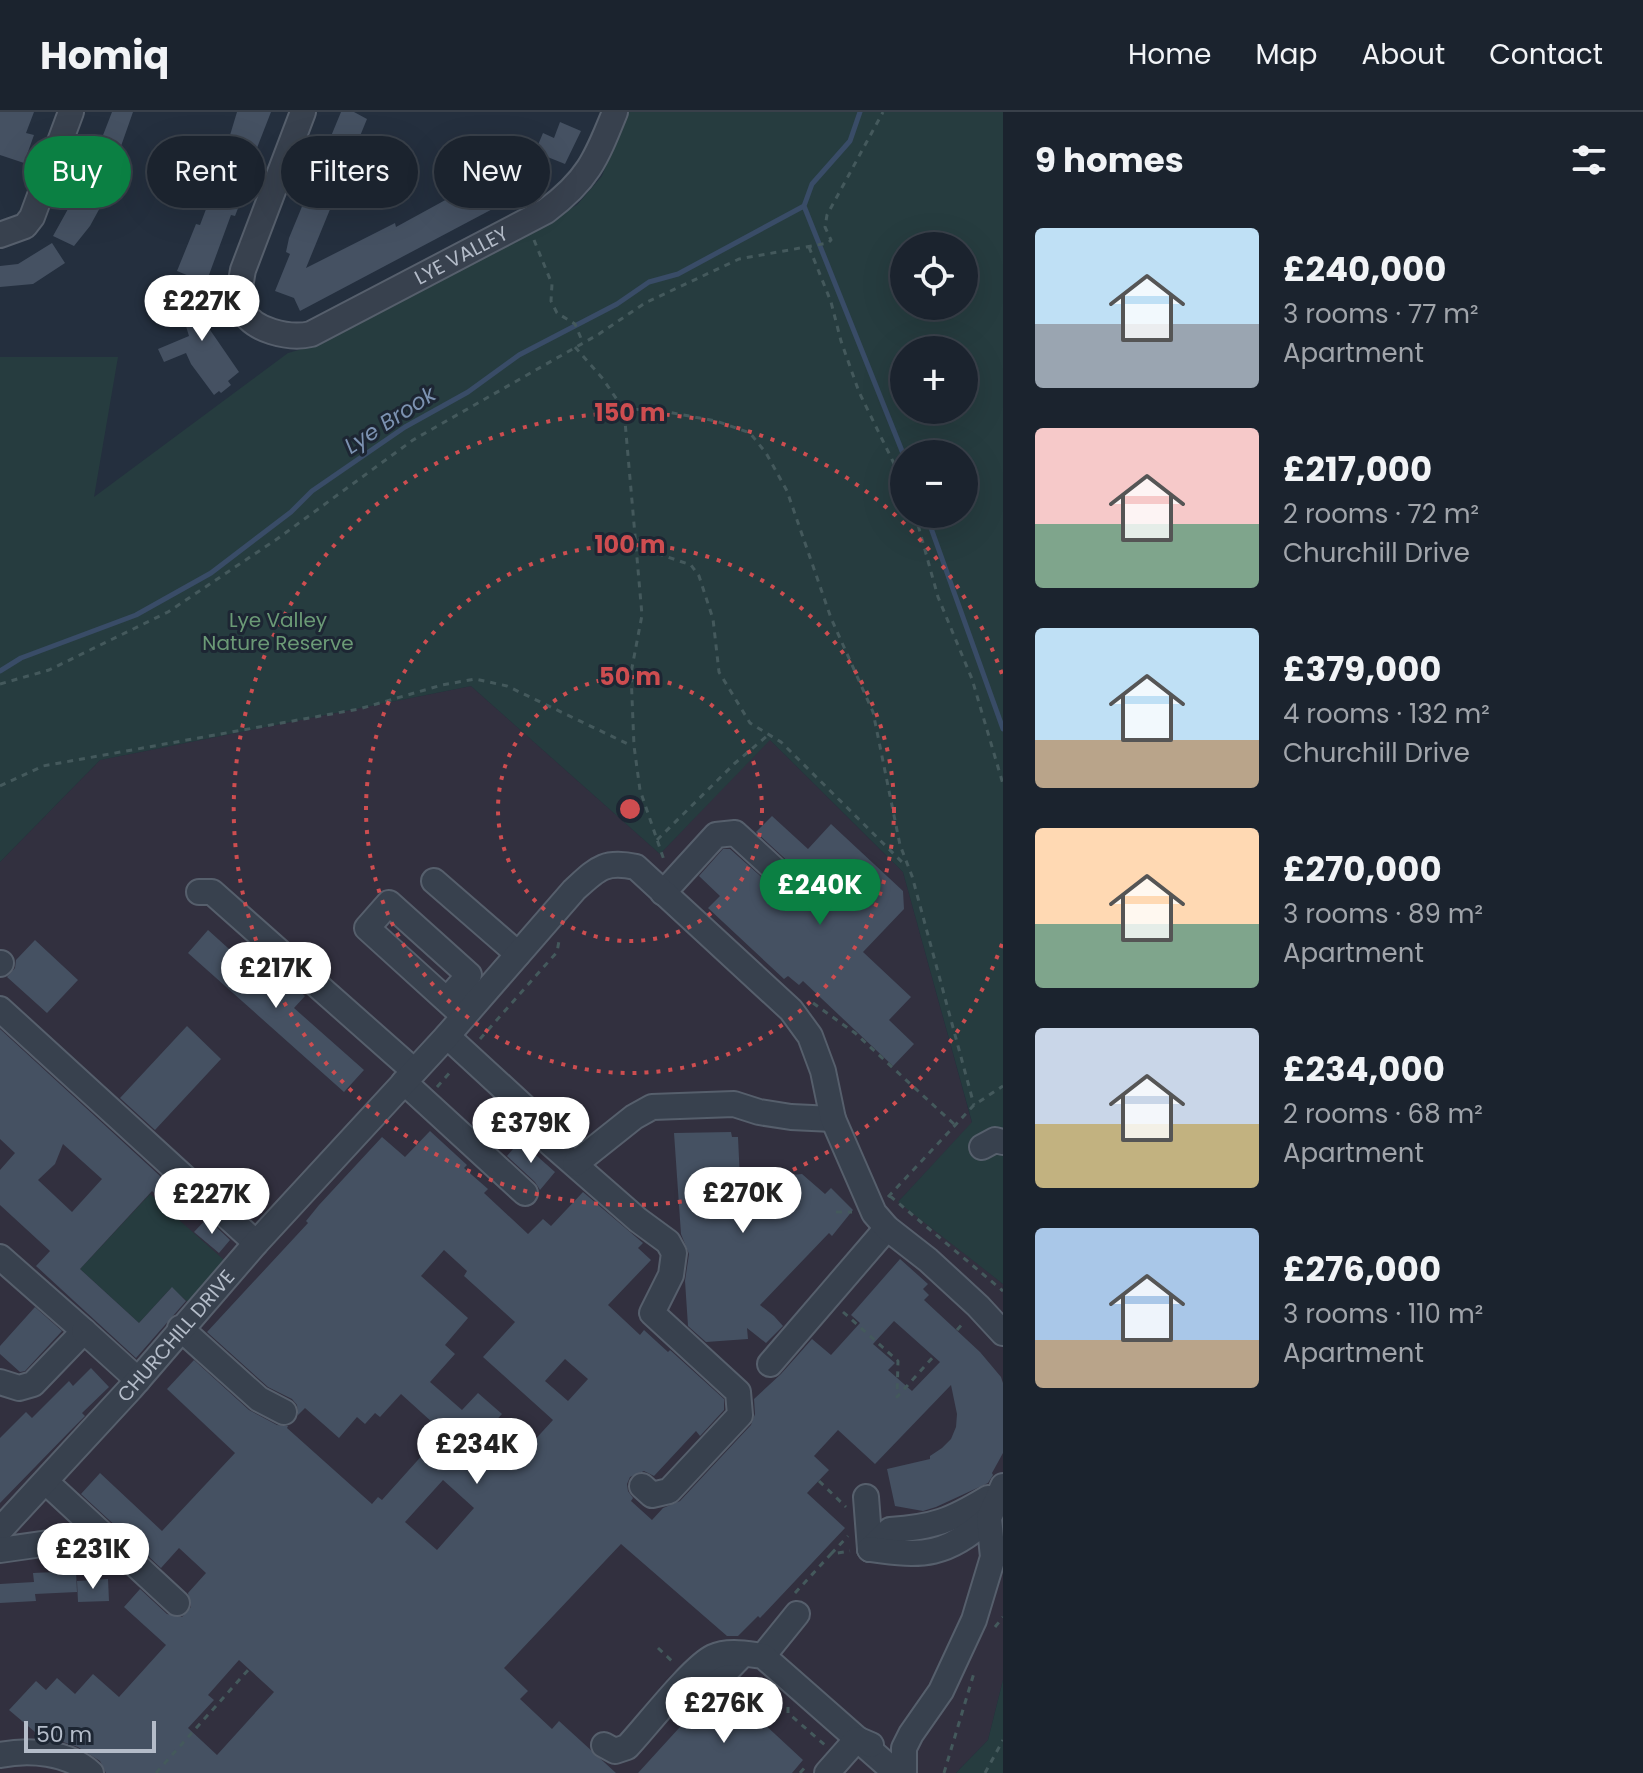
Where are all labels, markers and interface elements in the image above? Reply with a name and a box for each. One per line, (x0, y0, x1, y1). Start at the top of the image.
text: Homiq (40, 29, 169, 82)
text: Home (1128, 35, 1211, 74)
text: Map (1255, 35, 1317, 74)
text: About (1361, 35, 1445, 74)
text: Contact (1489, 35, 1603, 74)
chip: Buy (24, 136, 131, 208)
chip: Rent (147, 136, 265, 208)
chip: Filters (281, 136, 418, 208)
chip: New (434, 136, 550, 208)
text: 9 homes (1035, 136, 1184, 184)
icon: filters (1567, 138, 1611, 182)
street label: LYE VALLEY (410, 219, 513, 291)
map controls (890, 232, 978, 528)
button: locate (890, 232, 978, 320)
text: £240,000 (1283, 245, 1446, 293)
icon: home (1099, 260, 1195, 356)
pin: £227K (146, 275, 258, 343)
text: £227K (163, 283, 241, 319)
text: 3 rooms · 77 m² (1283, 296, 1479, 332)
text: Apartment (1283, 335, 1424, 371)
button: + (890, 336, 978, 424)
water label: Lye Brook (338, 378, 443, 461)
text: 150 m (595, 396, 665, 429)
button: − (890, 440, 978, 528)
text: £217,000 (1283, 445, 1432, 493)
icon: home (1099, 460, 1195, 556)
text: 2 rooms · 72 m² (1283, 496, 1479, 532)
text: 100 m (595, 528, 665, 561)
text: Churchill Drive (1283, 535, 1470, 571)
park label: Lye Valley Nature Reserve (202, 606, 354, 657)
text: £379,000 (1283, 645, 1441, 693)
text: 50 m (599, 660, 661, 693)
icon: home (1099, 660, 1195, 756)
text: 4 rooms · 132 m² (1283, 696, 1490, 732)
text: Churchill Drive (1283, 735, 1470, 771)
centre of rings (616, 795, 644, 823)
text: £270,000 (1283, 845, 1442, 893)
pin: £240K (764, 859, 876, 927)
icon: home (1099, 860, 1195, 956)
text: £240K (778, 867, 862, 903)
text: 3 rooms · 89 m² (1283, 896, 1483, 932)
text: Apartment (1283, 935, 1424, 971)
pin: £217K (220, 942, 332, 1010)
text: £217K (239, 950, 313, 986)
text: £234,000 (1283, 1045, 1445, 1093)
icon: home (1099, 1060, 1195, 1156)
text: 2 rooms · 68 m² (1283, 1096, 1483, 1132)
pin: £379K (475, 1097, 587, 1165)
text: £379K (491, 1105, 572, 1141)
text: Apartment (1283, 1135, 1424, 1171)
pin: £270K (687, 1167, 799, 1235)
pin: £227K (156, 1168, 268, 1236)
text: £270K (702, 1175, 784, 1211)
text: £227K (173, 1176, 251, 1212)
text: £276,000 (1283, 1245, 1441, 1293)
icon: home (1099, 1260, 1195, 1356)
street label: CHURCHILL DRIVE (111, 1264, 241, 1408)
text: 3 rooms · 110 m² (1283, 1296, 1483, 1332)
text: Apartment (1283, 1335, 1424, 1371)
pin: £234K (421, 1418, 533, 1486)
text: £234K (435, 1426, 519, 1462)
pin: £231K (37, 1523, 149, 1591)
text: £231K (55, 1531, 131, 1567)
pin: £276K (668, 1677, 780, 1745)
text: £276K (684, 1685, 764, 1721)
scale bar (24, 1717, 156, 1753)
text: 50 m (36, 1719, 92, 1750)

